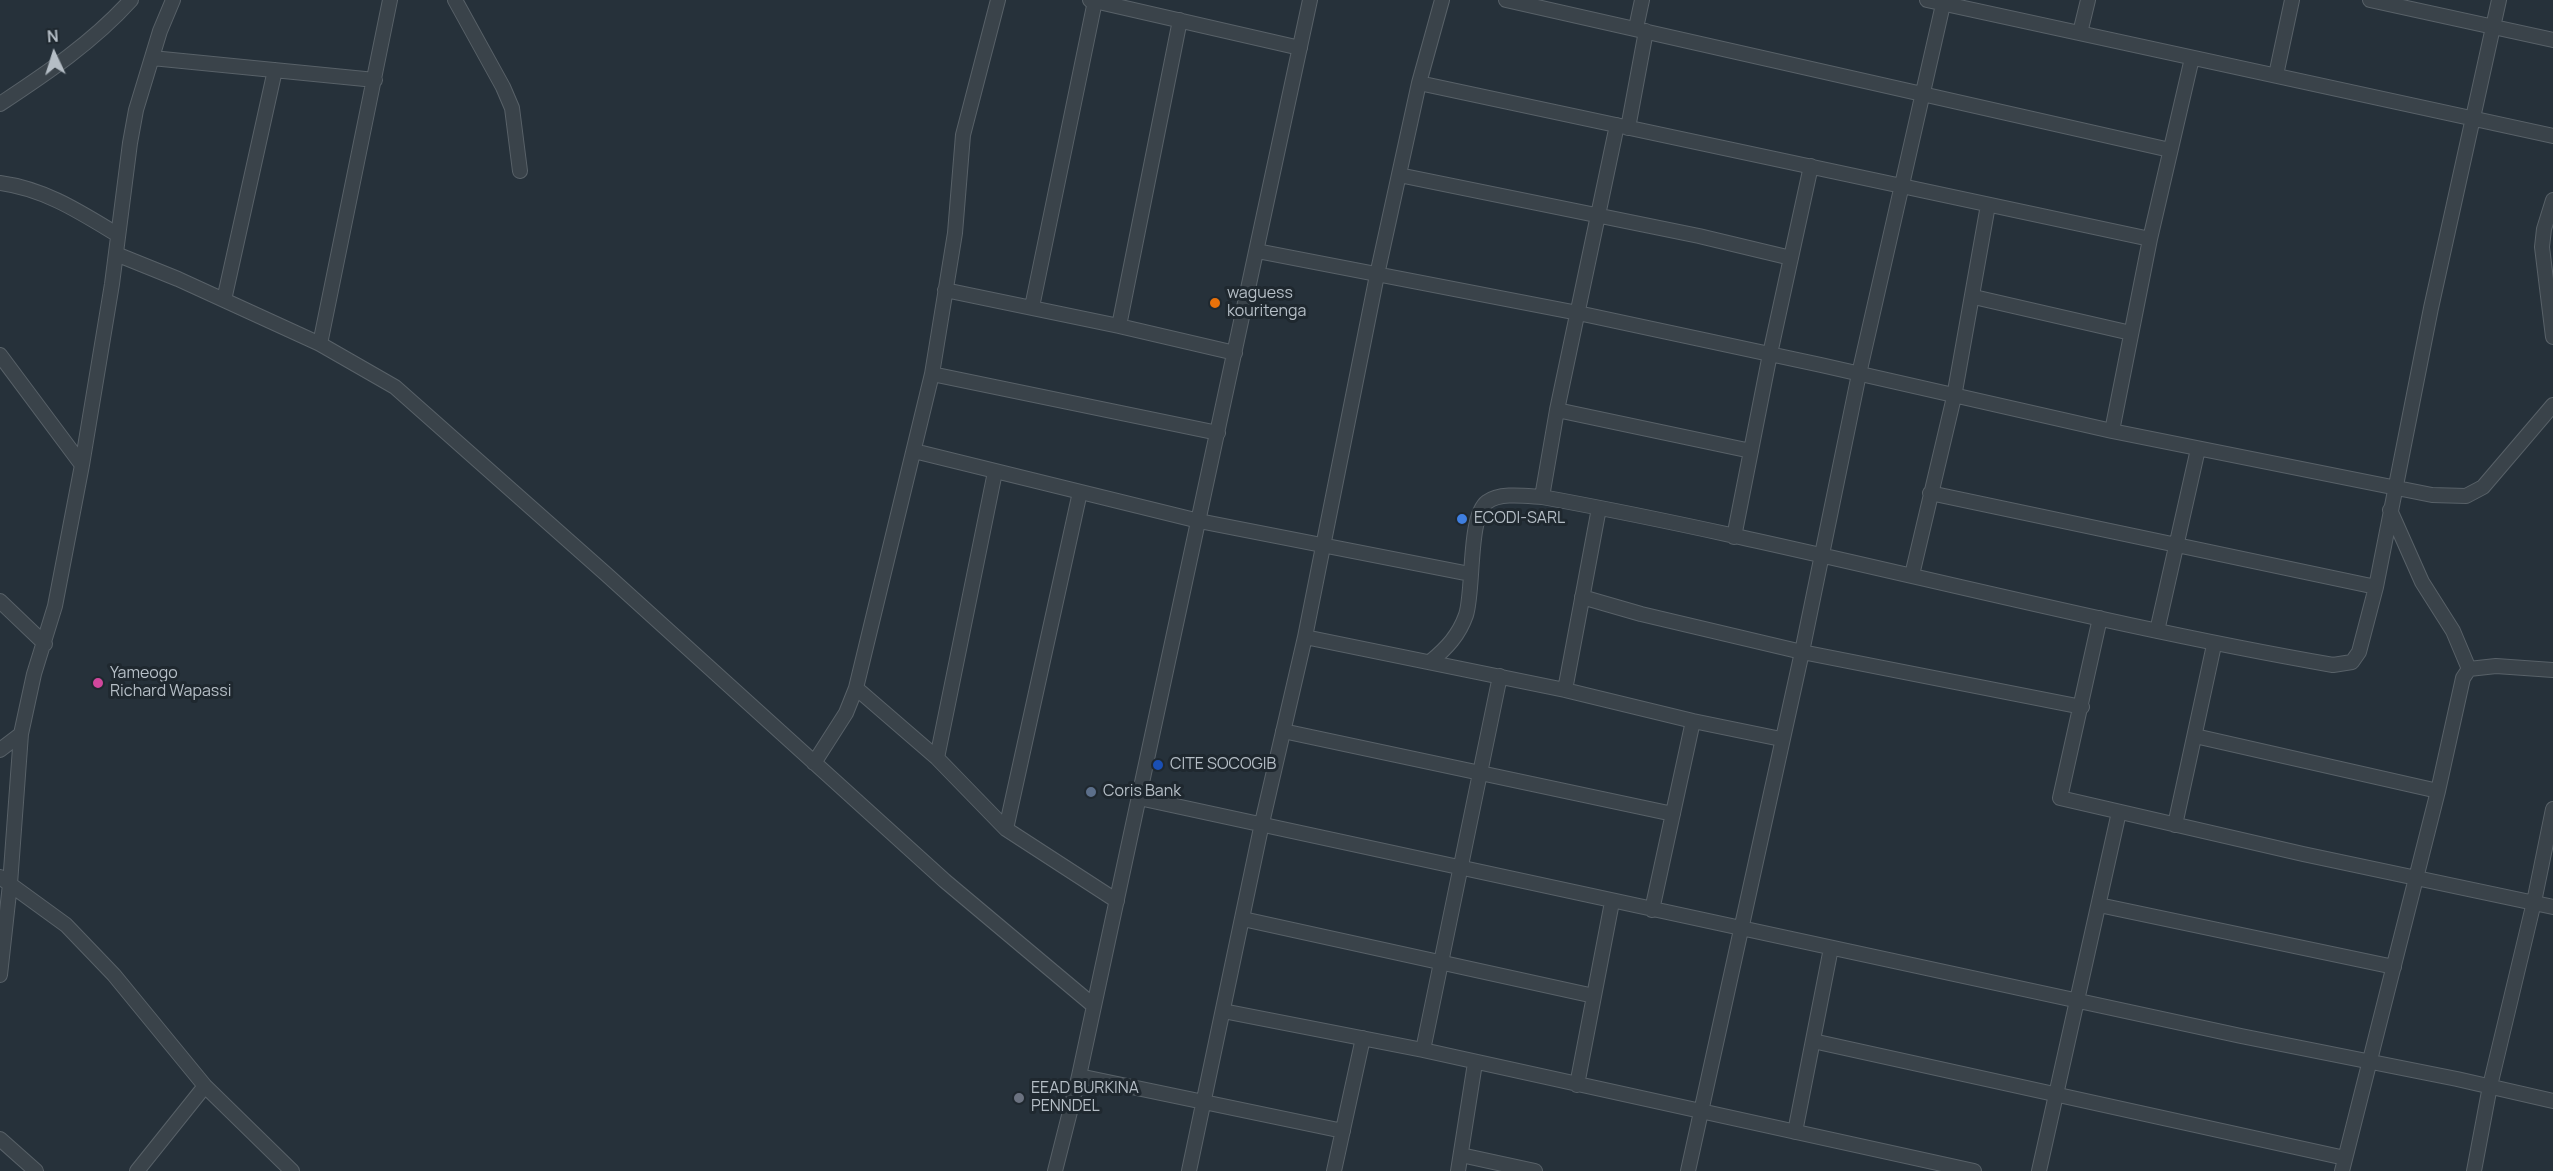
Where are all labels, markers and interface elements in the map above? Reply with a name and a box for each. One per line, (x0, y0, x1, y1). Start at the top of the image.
north arrow (24, 24, 84, 84)
text: N (46, 25, 59, 47)
place label: waguess kouritenga (1227, 284, 1306, 322)
marker: waguess kouritenga (1208, 296, 1222, 310)
place label: ECODI-SARL (1474, 509, 1565, 529)
marker: ECODI-SARL (1455, 512, 1469, 526)
place label: Yameogo Richard Wapassi (110, 664, 231, 702)
marker: Yameogo Richard Wapassi (91, 676, 105, 690)
place label: CITE SOCOGIB (1170, 755, 1276, 775)
marker: CITE SOCOGIB (1151, 758, 1165, 772)
place label: Coris Bank (1103, 782, 1181, 802)
marker: Coris Bank (1084, 785, 1098, 799)
place label: EEAD BURKINA PENNDEL (1031, 1079, 1139, 1117)
marker: EEAD BURKINA PENNDEL (1012, 1091, 1026, 1105)

